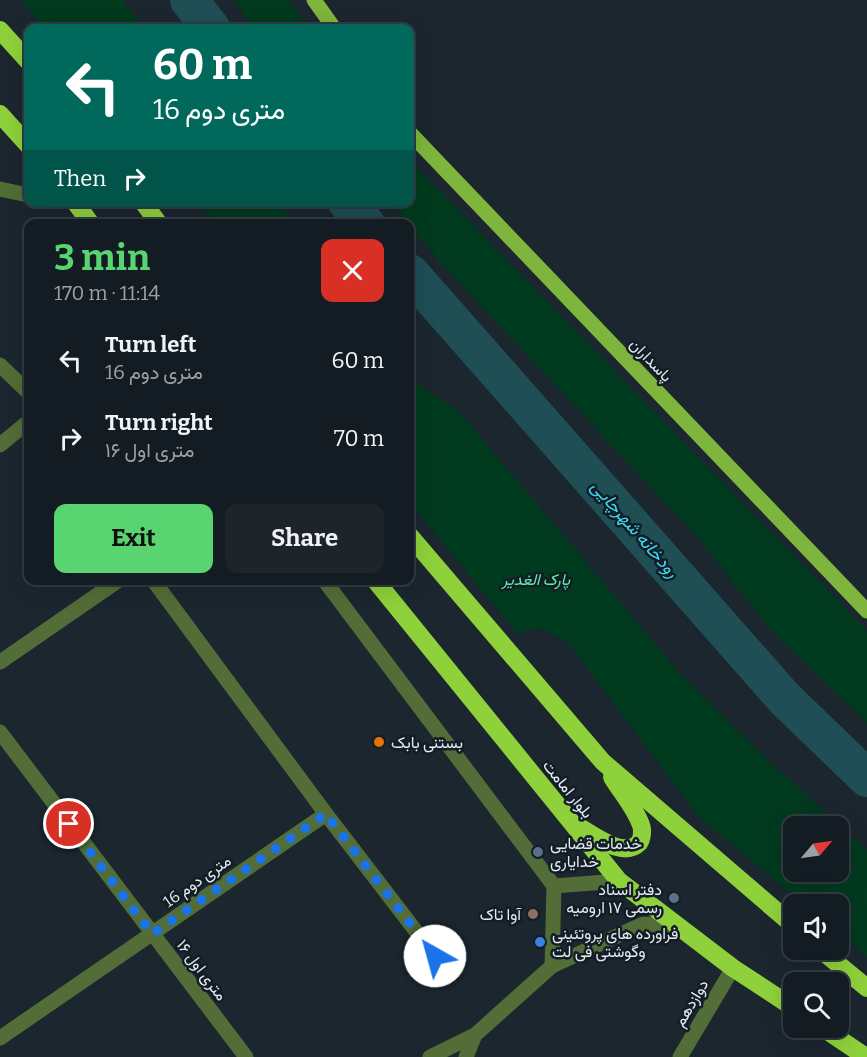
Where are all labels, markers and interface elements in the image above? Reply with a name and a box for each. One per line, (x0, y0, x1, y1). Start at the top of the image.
text: 60 m (153, 40, 252, 90)
icon: left (54, 48, 132, 126)
text: 16 متری دوم (153, 94, 285, 126)
icon: right (118, 162, 151, 195)
text: Then (54, 165, 106, 192)
text: 3 min (54, 236, 150, 280)
button: close (321, 239, 384, 302)
text: 170 m · 11:14 (54, 281, 160, 305)
text: Turn left (105, 331, 197, 358)
street label: پاسداران (624, 334, 676, 387)
icon: left (54, 344, 87, 377)
text: 60 m (332, 347, 384, 374)
text: 16 متری دوم (105, 360, 203, 384)
text: Turn right (105, 409, 213, 436)
icon: right (54, 422, 87, 455)
text: 70 m (334, 425, 384, 452)
text: ۱۶ متری اول (105, 438, 195, 462)
water label: رودخانه شهرچایی (586, 476, 683, 583)
button: Exit (54, 504, 213, 573)
button: Share (225, 504, 384, 573)
park label: پارک الغدیر (501, 570, 571, 591)
place label: بستنی بابک (391, 733, 463, 753)
marker: بستنی بابک (372, 735, 386, 749)
street label: بلوار امامت (538, 756, 597, 822)
pin (43, 798, 94, 849)
icon: arrive (52, 807, 85, 840)
north arrow (783, 816, 849, 882)
map controls (783, 816, 849, 1038)
place label: خدمات قضایی خدایاری (550, 834, 642, 872)
marker: خدمات قضایی خدایاری (531, 845, 545, 859)
street label: 16 متری دوم (159, 851, 235, 912)
place label: دفتر اسناد رسمی ۱۷ ارومیه (566, 880, 662, 918)
marker: دفتر اسناد رسمی ۱۷ ارومیه (667, 891, 681, 905)
button: sound (783, 894, 849, 960)
place label: آوا تاک (480, 905, 522, 925)
marker: آوا تاک (526, 907, 540, 921)
position arrow (403, 924, 467, 988)
place label: فراورده های پروتئینی و‌گوشتی فی لت (552, 924, 678, 962)
marker: فراورده های پروتئینی و‌گوشتی فی لت (533, 935, 547, 949)
street label: ۱۶ متری اول (172, 936, 231, 1005)
button: search (783, 972, 849, 1038)
street label: دوازدهم (670, 976, 713, 1031)

